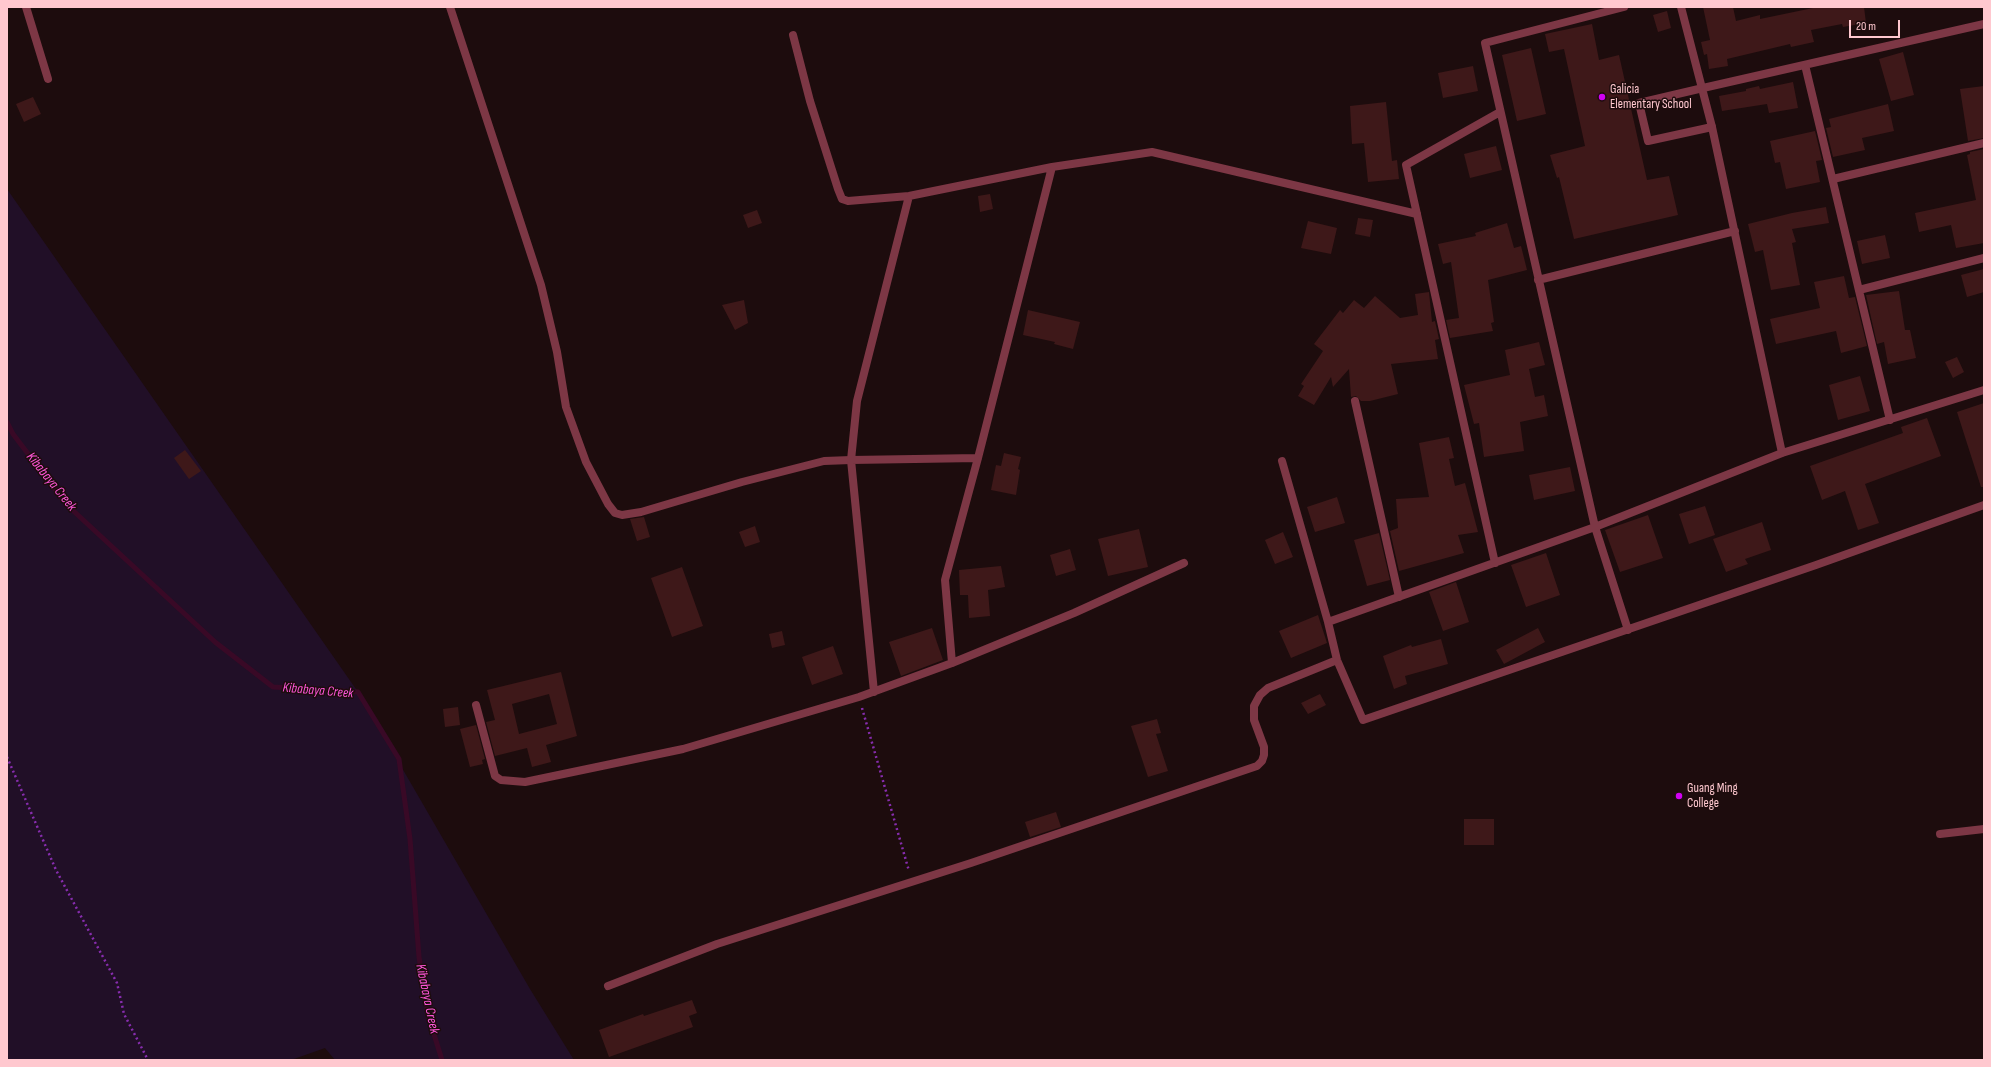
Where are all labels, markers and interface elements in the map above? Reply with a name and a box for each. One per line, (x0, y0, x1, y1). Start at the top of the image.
scale bar (1851, 12, 1902, 38)
text: 20 m (1856, 19, 1876, 34)
place label: Galicia Elementary School (1610, 82, 1692, 113)
marker: Galicia Elementary School (1597, 92, 1607, 102)
water label: Kibabaya Creek (22, 449, 80, 515)
water label: Kibabaya Creek (282, 680, 354, 702)
place label: Guang Ming College (1687, 781, 1738, 812)
marker: Guang Ming College (1674, 791, 1684, 801)
water label: Kibabaya Creek (411, 963, 443, 1035)

